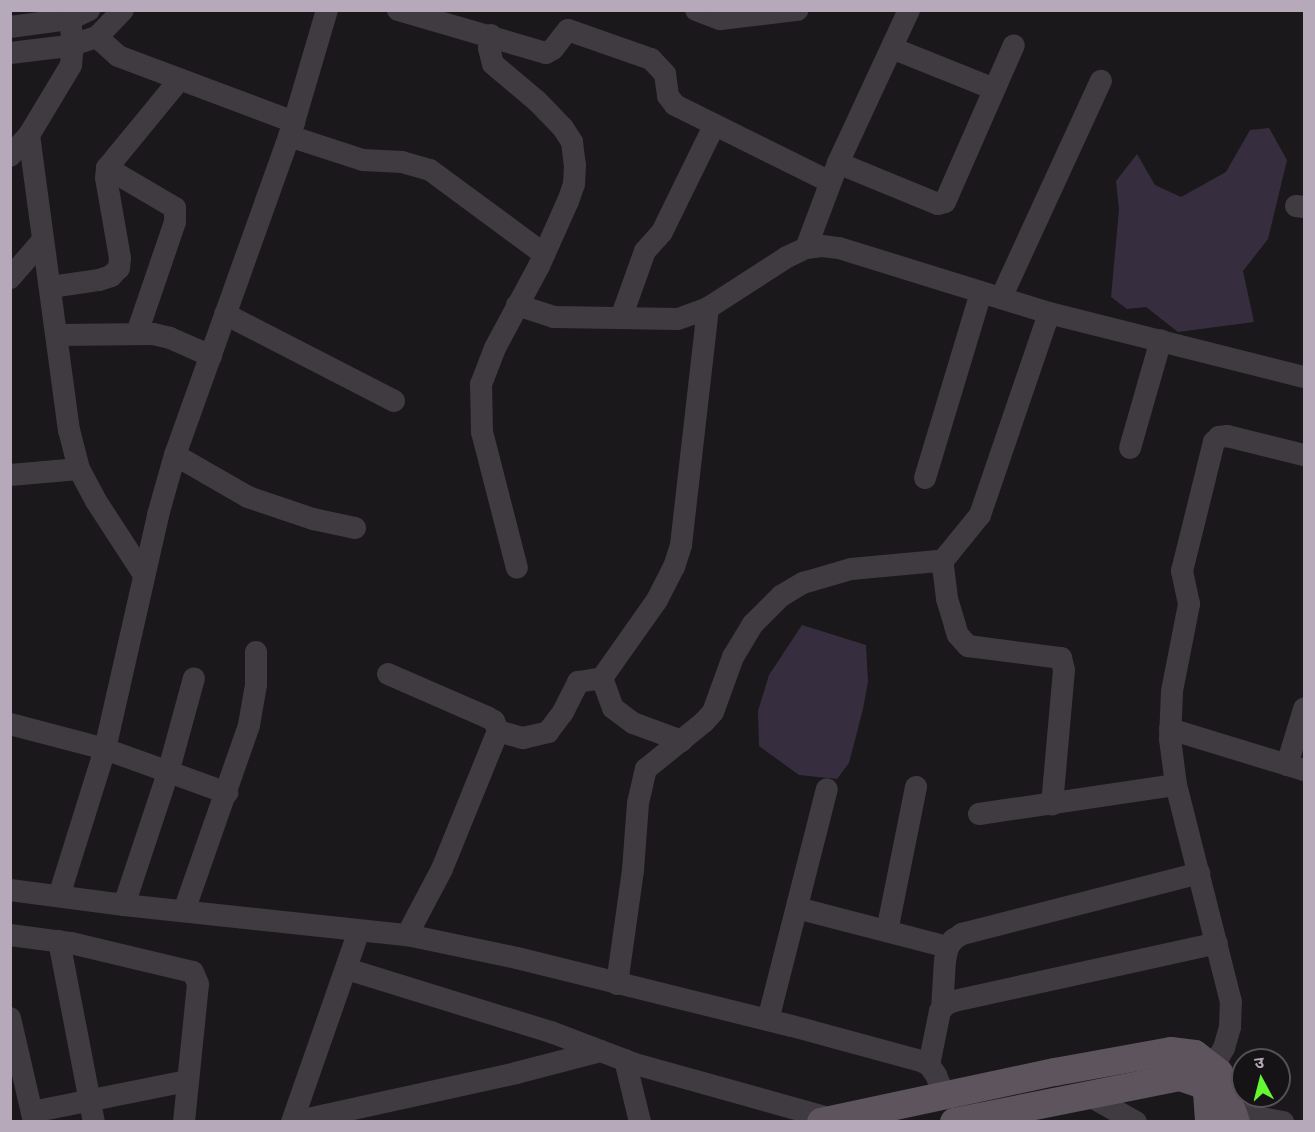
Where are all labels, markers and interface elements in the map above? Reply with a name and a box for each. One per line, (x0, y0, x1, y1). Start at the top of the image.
north arrow (1231, 1048, 1291, 1108)
text: उ (1253, 1050, 1265, 1075)

